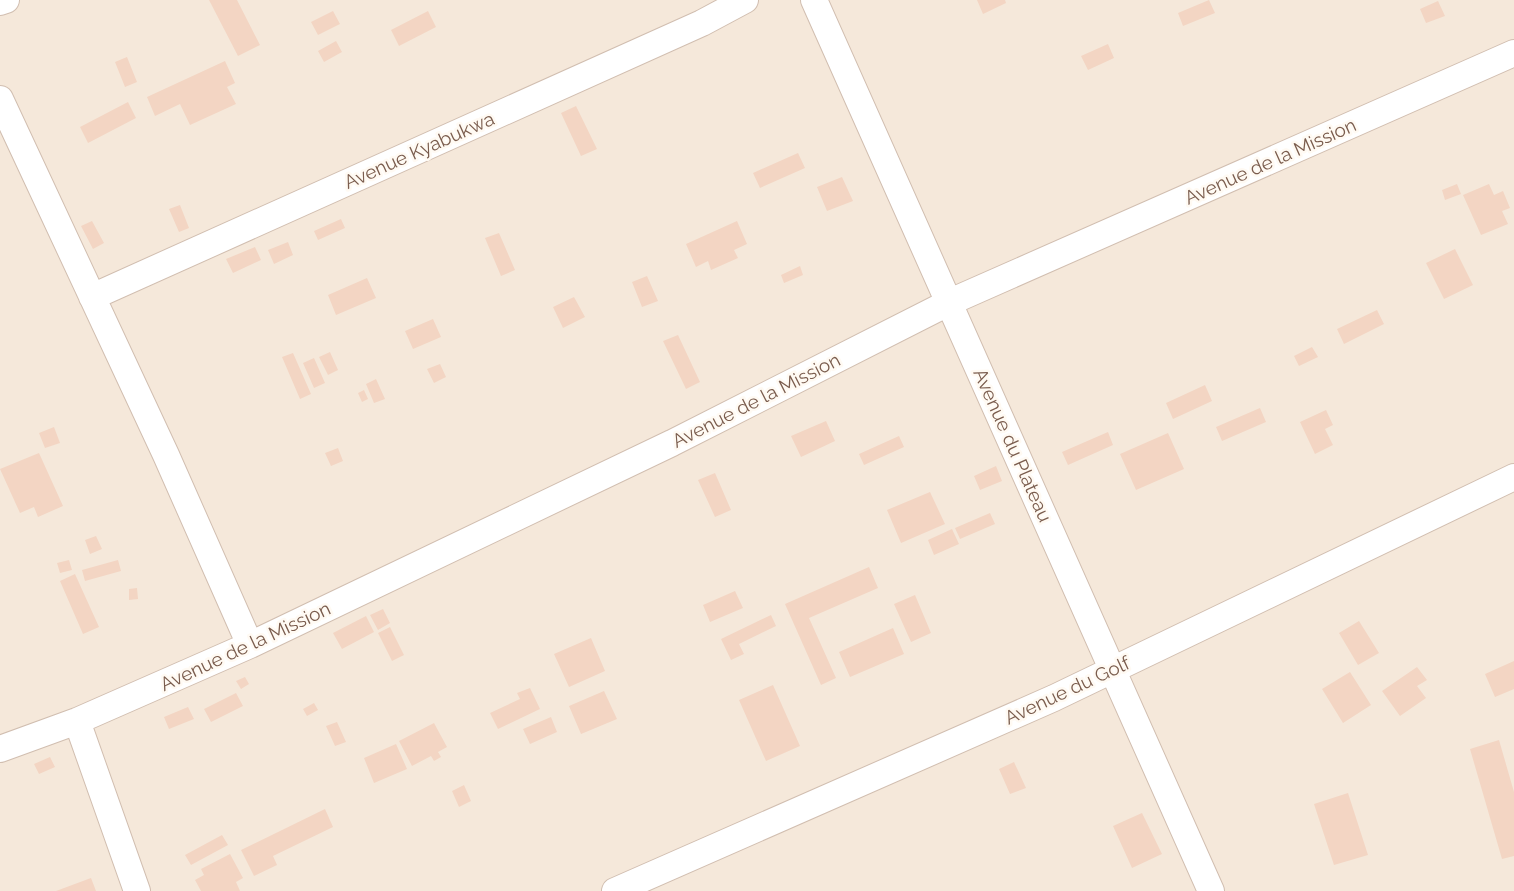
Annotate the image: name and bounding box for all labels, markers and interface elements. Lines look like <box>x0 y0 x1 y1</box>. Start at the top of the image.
street label: Avenue Kyabukwa <box>340 107 498 193</box>
street label: Avenue de la Mission <box>1181 113 1359 209</box>
street label: Avenue de la Mission <box>668 348 844 452</box>
street label: Avenue du Plateau <box>969 365 1057 525</box>
street label: Avenue de la Mission <box>156 597 334 695</box>
street label: Avenue du Golf <box>1001 651 1134 729</box>

